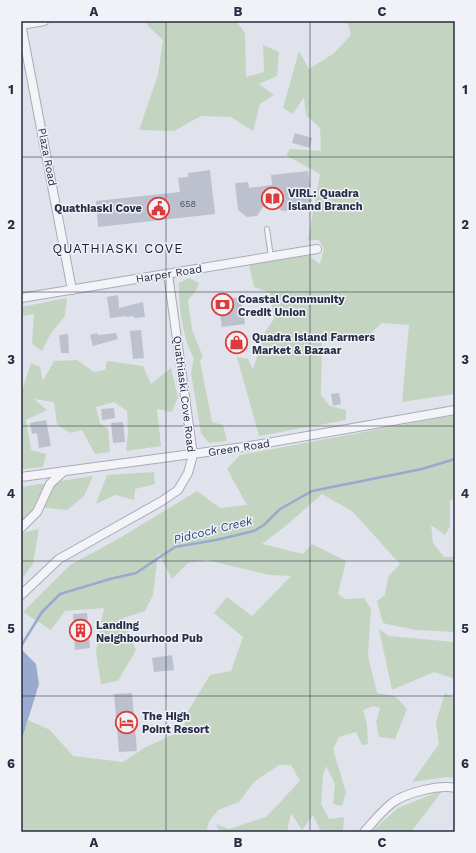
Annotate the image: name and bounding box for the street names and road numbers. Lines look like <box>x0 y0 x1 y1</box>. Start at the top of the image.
street label: Plaza Road <box>35 127 59 187</box>
street label: Harper Road <box>135 262 203 286</box>
street label: Quathiaski Cove Road <box>170 335 198 453</box>
street label: Green Road <box>207 437 271 459</box>

